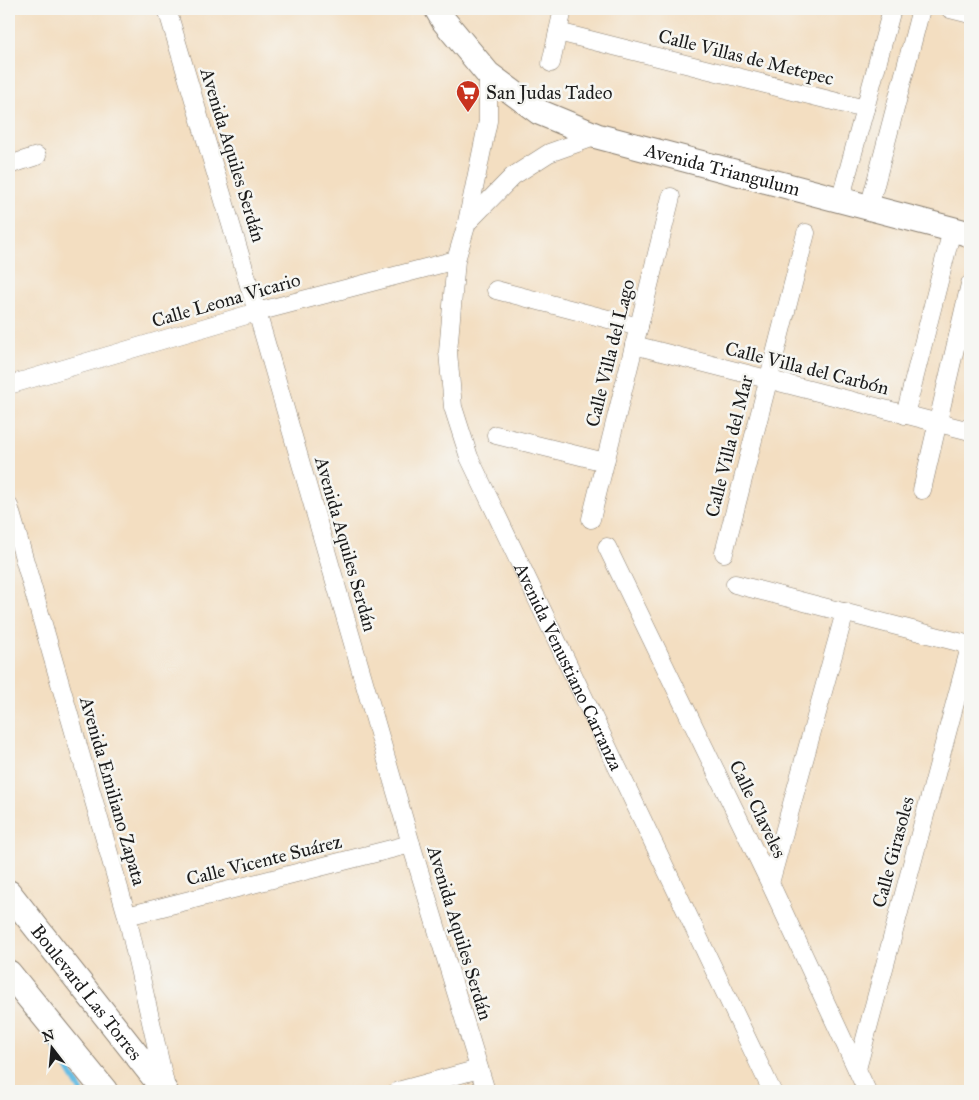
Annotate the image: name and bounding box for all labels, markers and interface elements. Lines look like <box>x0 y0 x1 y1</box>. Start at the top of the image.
street label: Calle Villas de Metepec <box>656 24 836 90</box>
street label: Avenida Aquiles Serdán <box>194 64 270 245</box>
supermarket icon: San Judas Tadeo <box>455 79 481 113</box>
place label: San Judas Tadeo <box>486 81 613 105</box>
street label: Avenida Triangulum <box>642 137 803 200</box>
street label: Calle Leona Vicario <box>149 268 303 332</box>
street label: Calle Villa del Lago <box>581 277 641 429</box>
street label: Calle Villa del Carbón <box>723 337 891 399</box>
street label: Calle Villa del Mar <box>700 372 758 519</box>
street label: Avenida Aquiles Serdán <box>309 453 382 634</box>
street label: Avenida Venustiano Carranza <box>509 558 629 775</box>
street label: Avenida Emiliano Zapata <box>75 693 151 889</box>
street label: Calle Claveles <box>724 756 792 862</box>
street label: Calle Girasoles <box>867 794 919 910</box>
street label: Calle Vicente Suárez <box>184 830 344 890</box>
street label: Avenida Aquiles Serdán <box>421 842 497 1023</box>
street label: Boulevard Las Torres <box>26 920 148 1064</box>
north arrow <box>28 1022 78 1072</box>
text: N <box>41 1026 57 1046</box>

